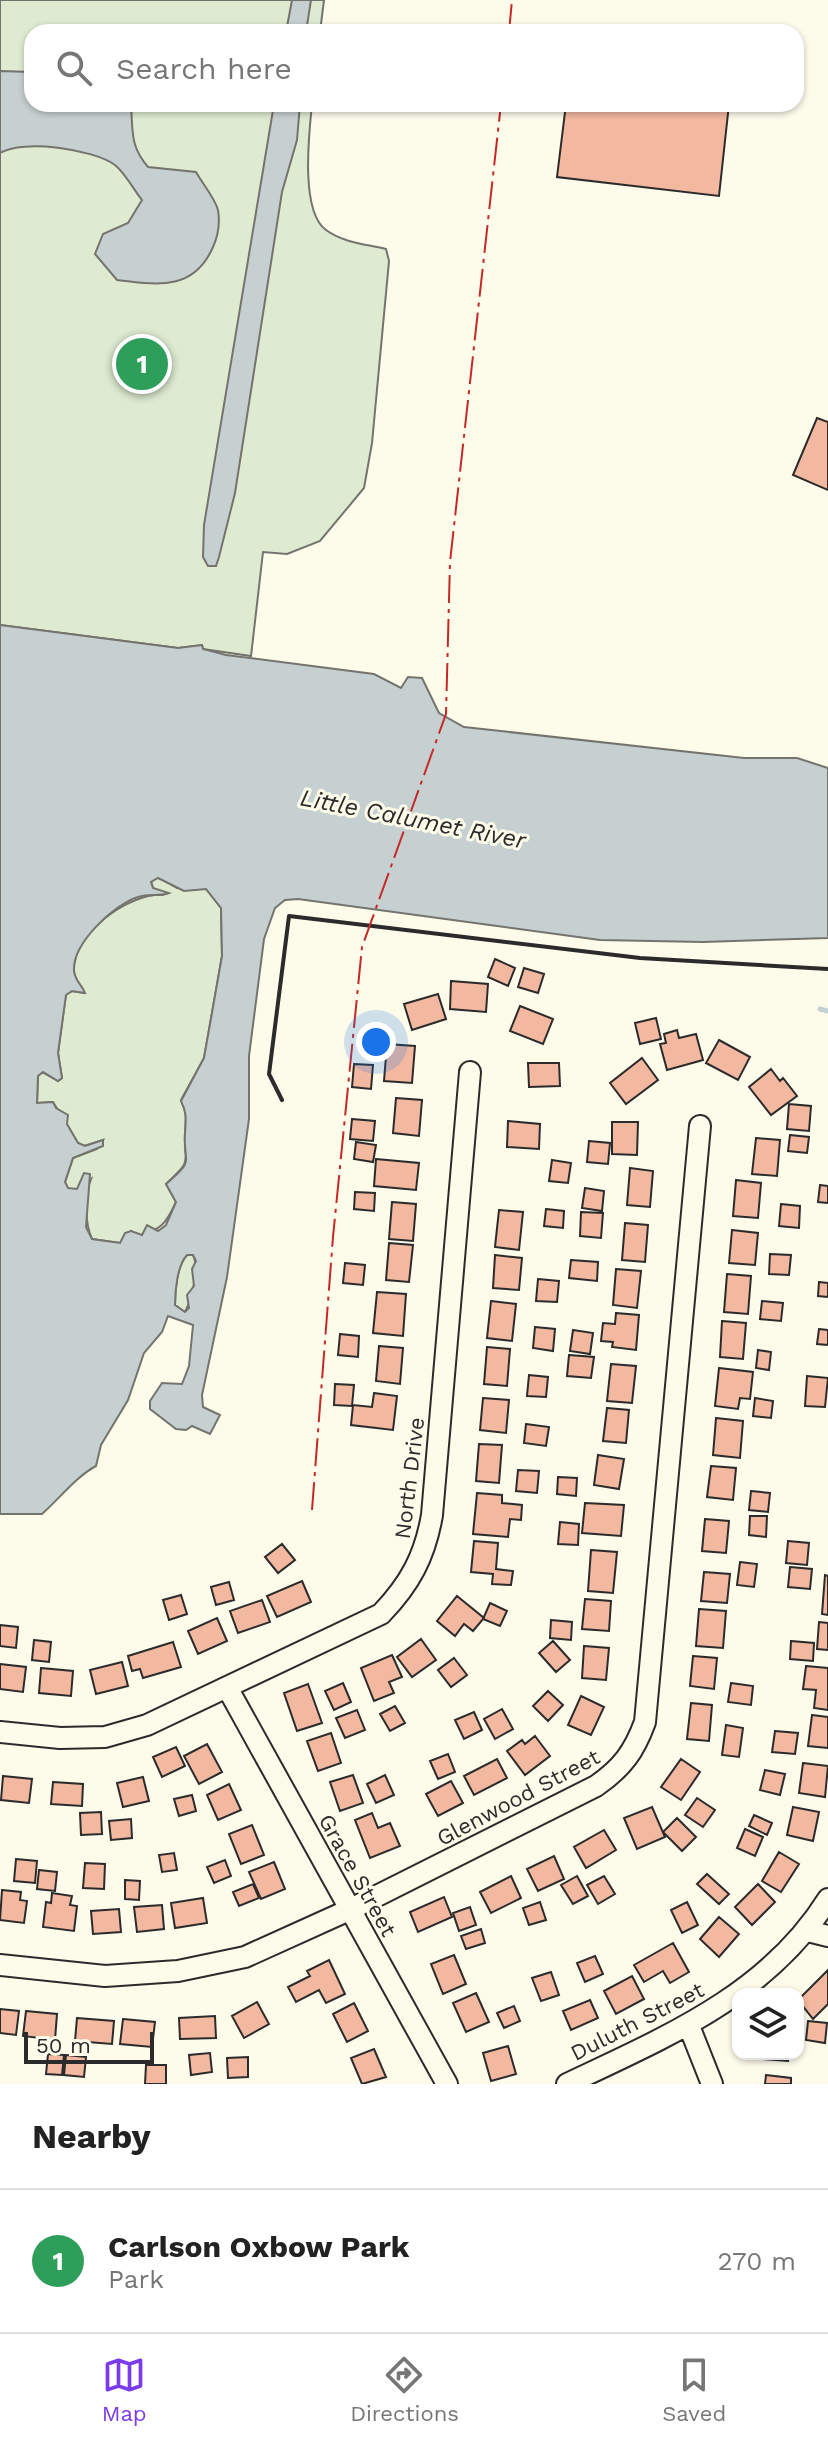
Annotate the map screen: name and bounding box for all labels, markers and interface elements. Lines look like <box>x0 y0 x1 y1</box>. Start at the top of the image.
search box <box>24 24 804 112</box>
icon: search <box>52 46 96 90</box>
text: Search here <box>116 51 292 86</box>
pin: 1 <box>116 334 168 394</box>
water label: Little Calumet River <box>298 783 530 855</box>
your location <box>356 1022 396 1062</box>
street label: North Drive <box>390 1416 429 1540</box>
street label: Glenwood Street <box>433 1744 604 1851</box>
street label: Grace Street <box>314 1810 401 1941</box>
street label: Duluth Street <box>566 1977 708 2066</box>
map controls <box>732 1988 804 2060</box>
button: layers <box>732 1988 804 2060</box>
scale bar <box>24 2028 154 2064</box>
text: 50 m <box>36 2033 91 2058</box>
text: Nearby <box>32 2116 151 2156</box>
text: Carlson Oxbow Park <box>108 2229 409 2264</box>
text: 1 <box>52 2246 64 2276</box>
text: 270 m <box>717 2246 796 2276</box>
text: Park <box>108 2264 164 2294</box>
tab: Map <box>102 2353 147 2426</box>
tab: Directions <box>350 2353 459 2426</box>
tab: Saved <box>662 2353 726 2426</box>

